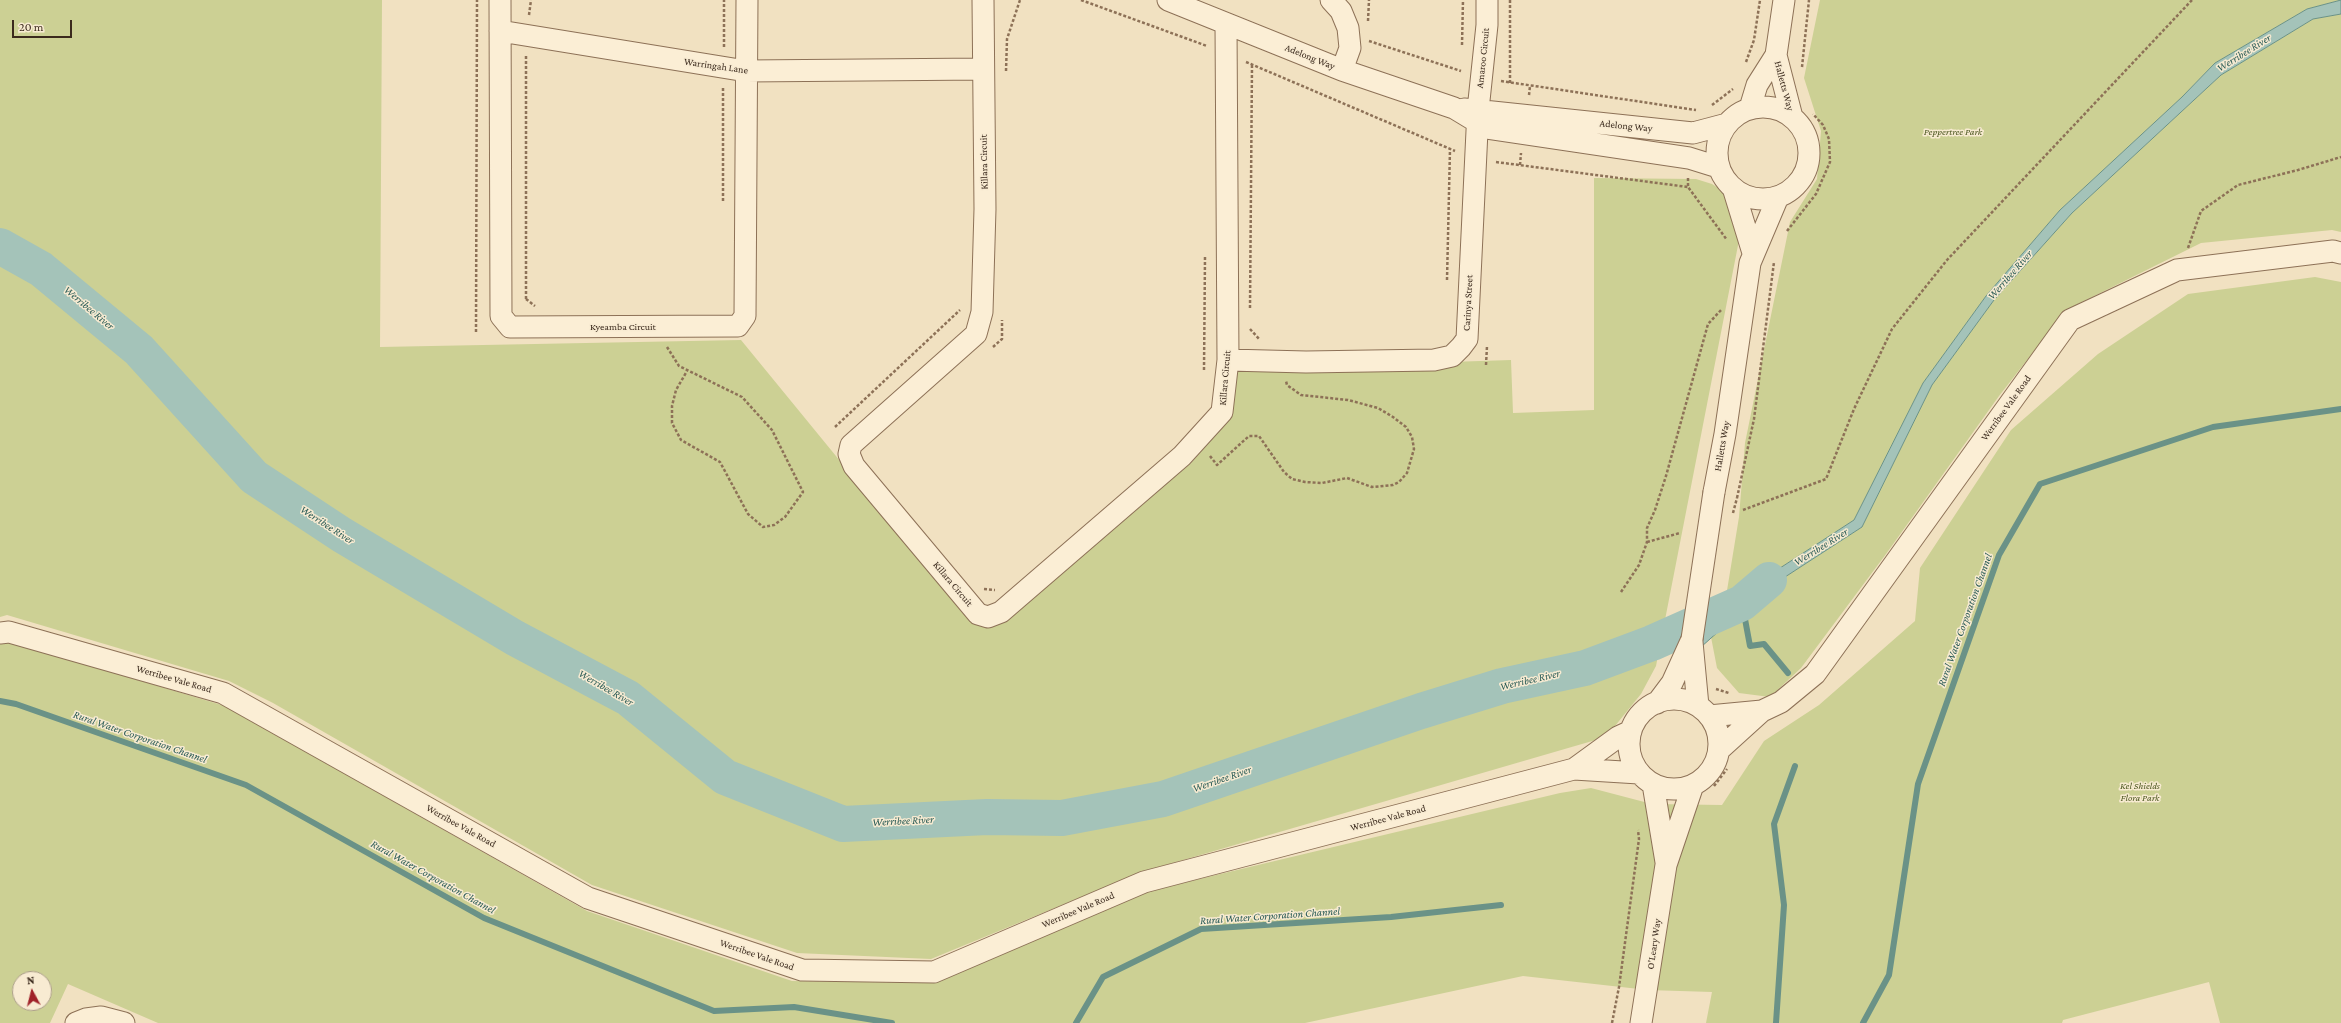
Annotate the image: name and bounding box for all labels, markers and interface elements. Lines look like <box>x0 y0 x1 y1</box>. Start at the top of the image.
scale bar <box>14 12 74 38</box>
text: 20 m <box>19 20 43 34</box>
street label: Amaroo Circuit <box>1474 27 1492 89</box>
water label: Werribee River <box>2215 31 2273 75</box>
street label: Adelong Way <box>1283 42 1337 72</box>
street label: Warringah Lane <box>683 56 749 76</box>
street label: Halletts Way <box>1772 60 1796 112</box>
street label: Adelong Way <box>1599 117 1653 135</box>
park label: Peppertree Park <box>1924 126 1982 138</box>
street label: Killara Circuit <box>978 134 990 190</box>
water label: Werribee River <box>1985 248 2035 302</box>
street label: Carinya Street <box>1461 274 1475 332</box>
water label: Werribee River <box>61 283 117 333</box>
street label: Kyeamba Circuit <box>590 321 656 333</box>
street label: Killara Circuit <box>1217 350 1233 406</box>
street label: Werribee Vale Road <box>1978 373 2034 443</box>
street label: Halletts Way <box>1712 420 1732 472</box>
water label: Werribee River <box>298 503 356 547</box>
water label: Werribee River <box>1792 525 1850 569</box>
water label: Rural Water Corporation Channel <box>1935 552 1995 688</box>
street label: Killara Circuit <box>931 559 975 609</box>
street label: Werribee Vale Road <box>135 663 213 695</box>
water label: Werribee River <box>576 667 636 709</box>
water label: Werribee River <box>1499 667 1561 693</box>
water label: Rural Water Corporation Channel <box>72 708 208 766</box>
water label: Werribee River <box>1191 763 1253 795</box>
park label: Kel Shields Flora Park <box>2120 780 2160 804</box>
street label: Werribee Vale Road <box>424 802 498 850</box>
street label: Werribee Vale Road <box>1349 802 1427 834</box>
water label: Werribee River <box>872 813 934 829</box>
water label: Rural Water Corporation Channel <box>368 837 498 917</box>
street label: Werribee Vale Road <box>1040 889 1116 931</box>
water label: Rural Water Corporation Channel <box>1200 905 1340 927</box>
street label: O'Leary Way <box>1645 918 1663 970</box>
street label: Werribee Vale Road <box>718 937 796 973</box>
north arrow <box>12 971 52 1011</box>
text: N <box>26 974 35 986</box>

